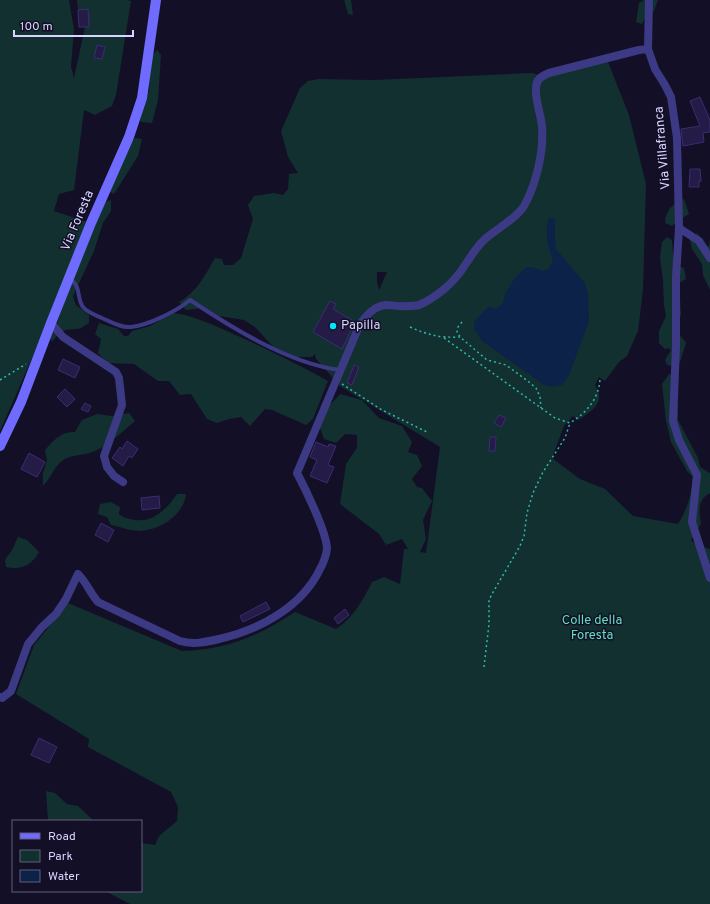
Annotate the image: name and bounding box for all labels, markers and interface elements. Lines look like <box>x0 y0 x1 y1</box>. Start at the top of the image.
scale bar <box>14 12 133 38</box>
text: 100 m <box>20 19 53 35</box>
street label: Via Villafranca <box>651 106 675 190</box>
street label: Via Foresta <box>58 188 98 254</box>
place label: Papilla <box>341 318 380 334</box>
marker: Papilla <box>328 321 338 331</box>
park label: Colle della Foresta <box>562 613 622 644</box>
legend <box>12 820 142 892</box>
text: Road <box>48 829 76 845</box>
text: Park <box>48 849 73 865</box>
text: Water <box>48 869 80 885</box>

